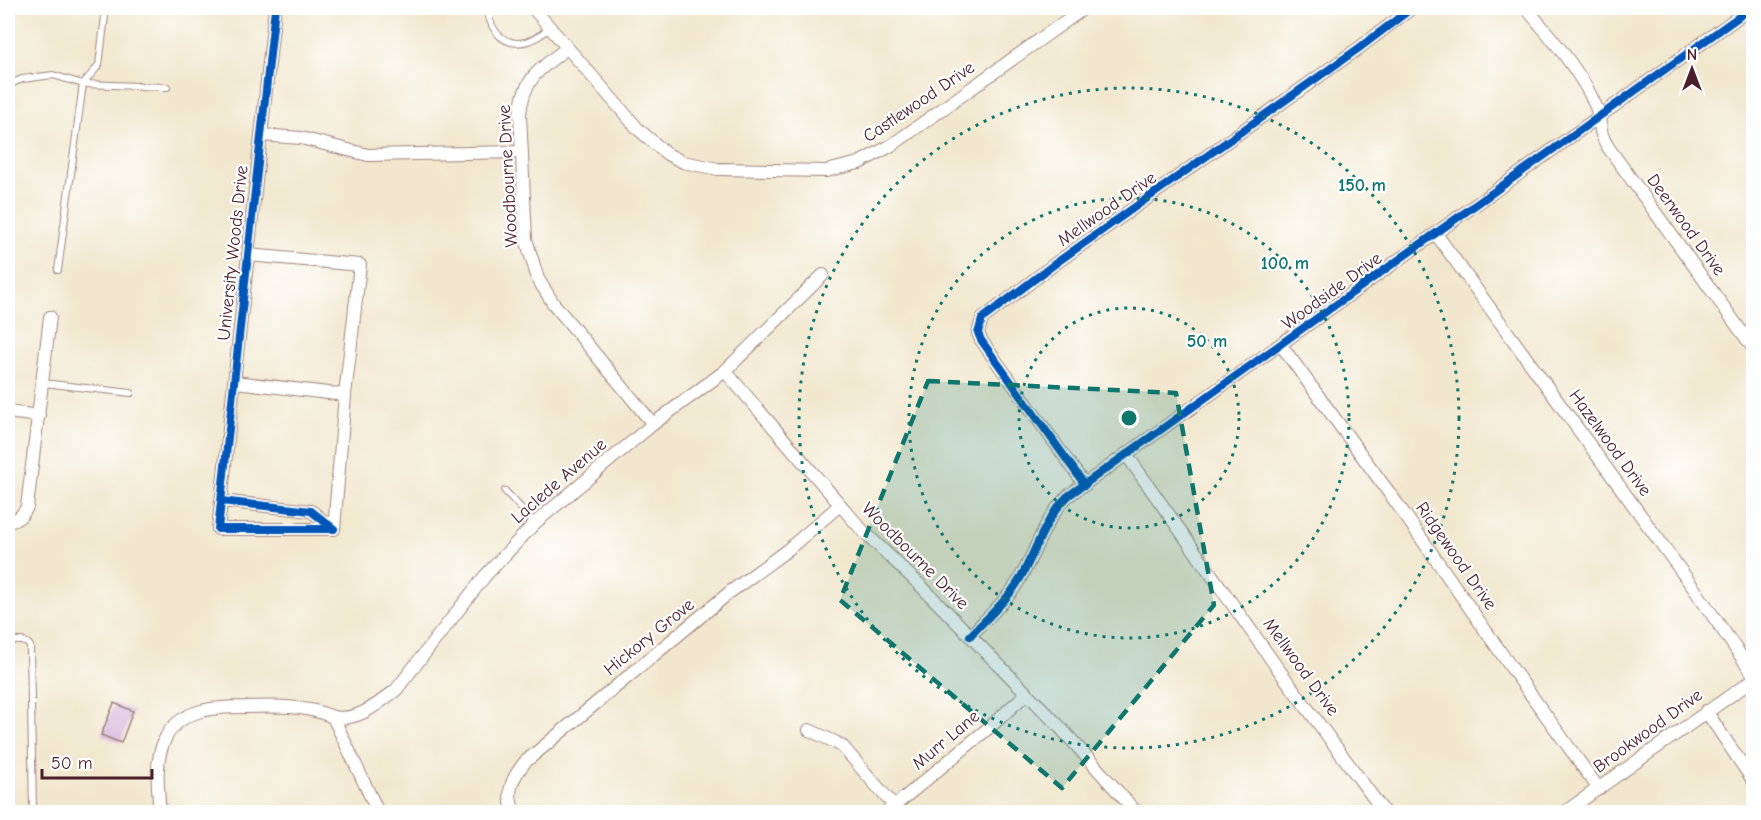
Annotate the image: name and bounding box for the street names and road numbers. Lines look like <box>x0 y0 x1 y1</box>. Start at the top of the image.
street label: Castlewood Drive <box>859 57 979 147</box>
street label: Woodbourne Drive <box>494 104 522 248</box>
street label: University Woods Drive <box>213 164 253 342</box>
street label: Mellwood Drive <box>1054 167 1160 251</box>
street label: Deerwood Drive <box>1642 170 1730 280</box>
street label: Woodside Drive <box>1278 248 1386 334</box>
street label: Hazelwood Drive <box>1564 386 1656 500</box>
street label: Laclede Avenue <box>507 434 611 528</box>
street label: Woodbourne Drive <box>857 498 973 614</box>
street label: Ridgewood Drive <box>1411 498 1501 614</box>
street label: Hickory Grove <box>600 594 698 680</box>
street label: Mellwood Drive <box>1258 614 1344 720</box>
street label: Brookwood Drive <box>1589 684 1707 778</box>
street label: Murr Lane <box>908 706 984 774</box>

